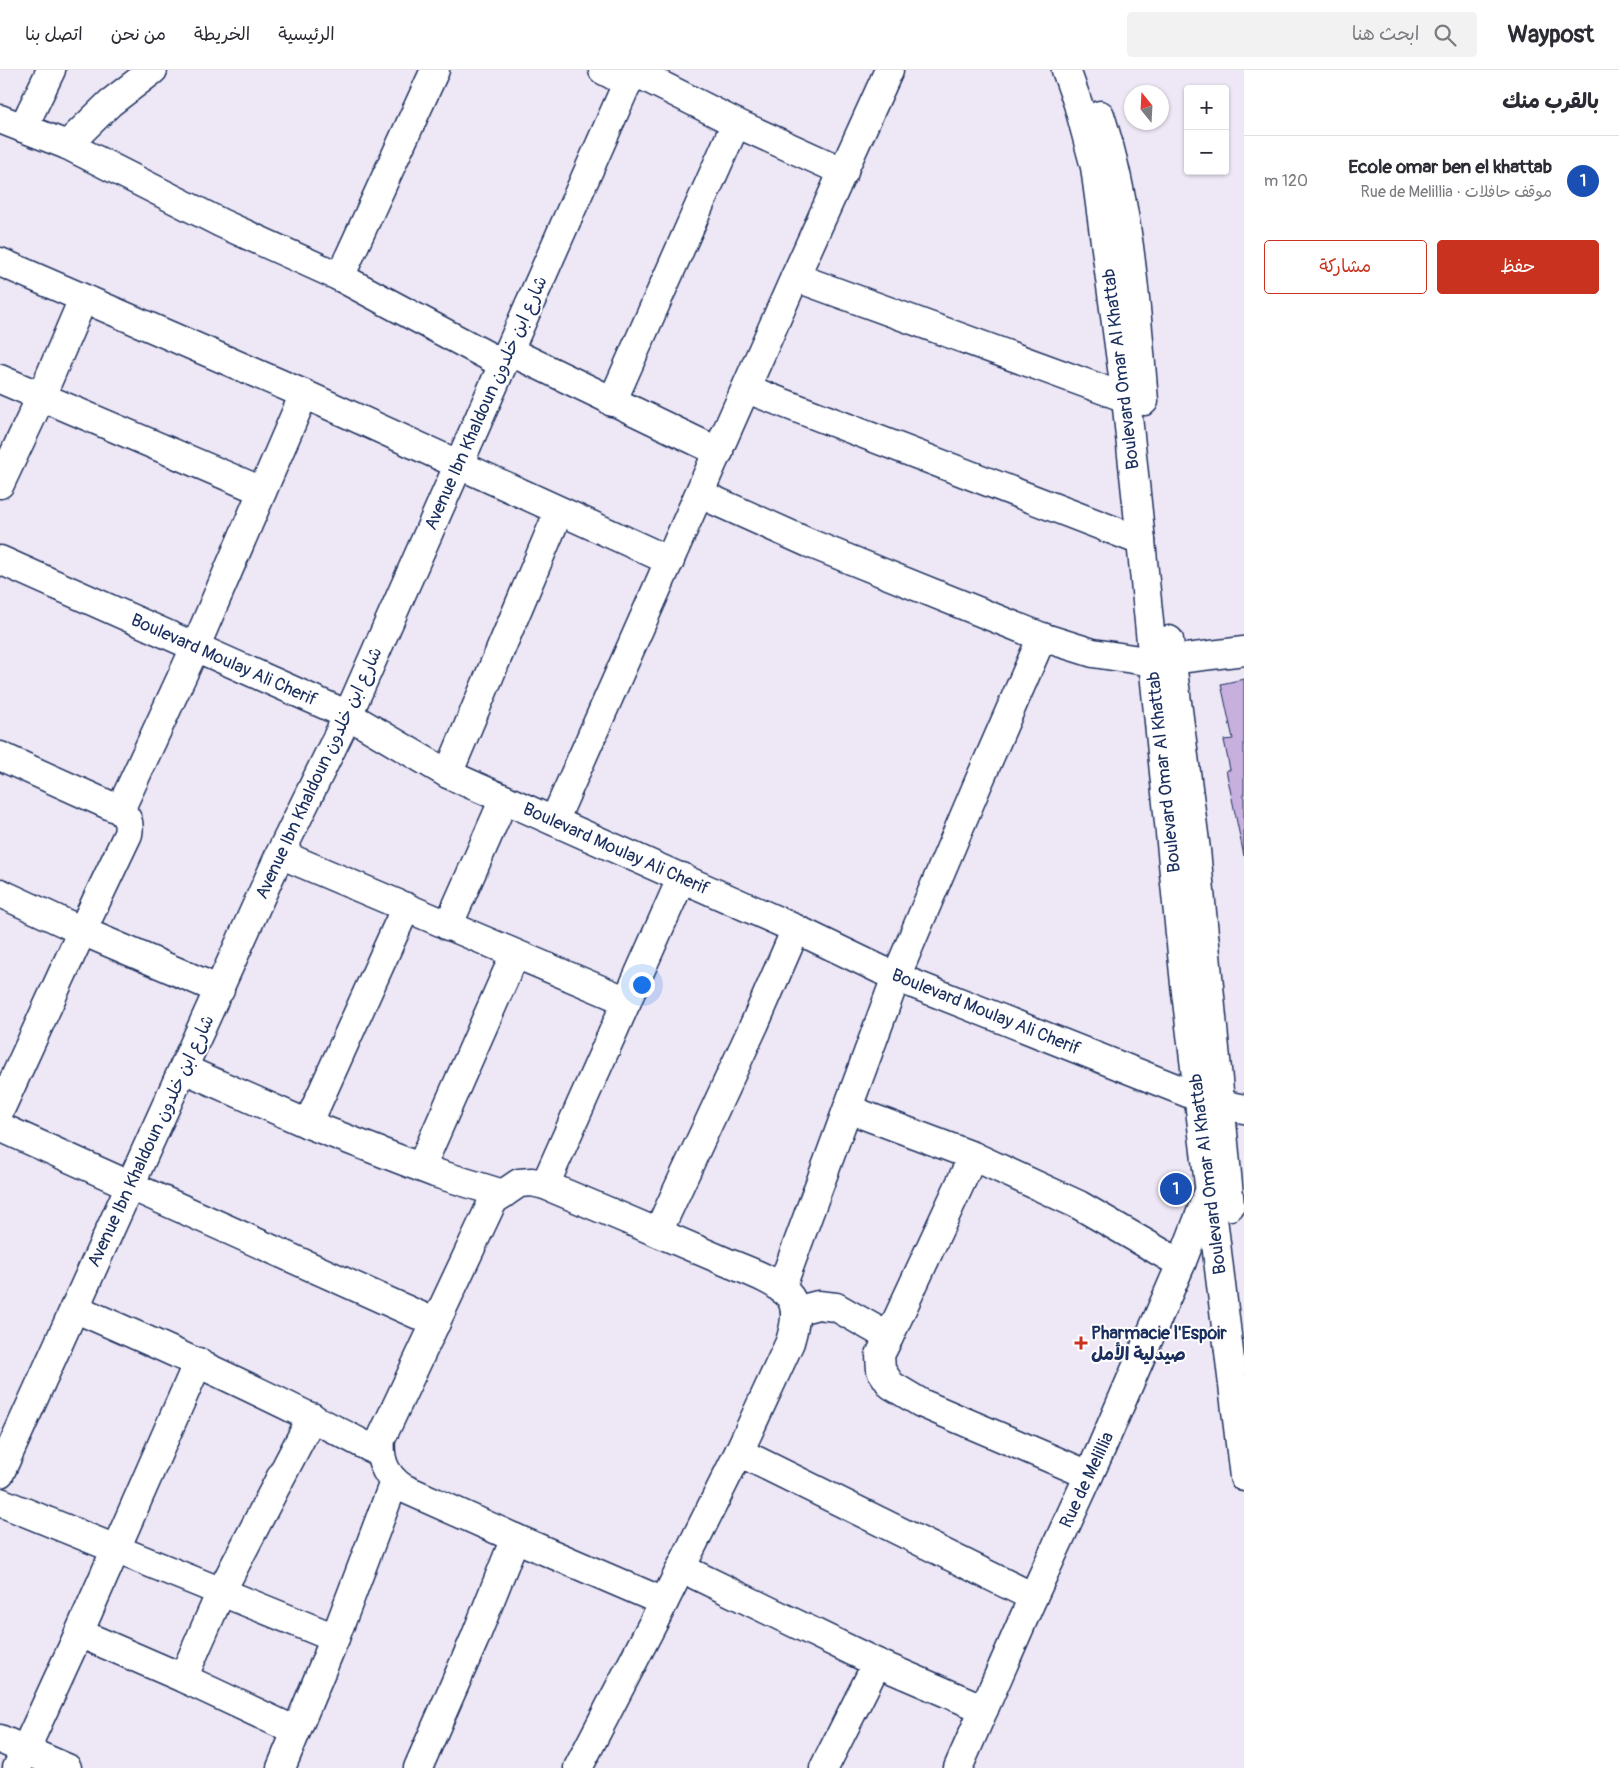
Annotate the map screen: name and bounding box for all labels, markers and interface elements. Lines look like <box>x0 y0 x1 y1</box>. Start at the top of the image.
search box <box>1127 12 1477 57</box>
text: Waypost <box>1507 20 1594 49</box>
icon: search <box>1431 21 1459 49</box>
text: ابحث هنا <box>1352 22 1419 46</box>
text: اتصل بنا <box>25 23 83 46</box>
text: من نحن <box>111 23 166 46</box>
text: الخريطة <box>194 23 250 46</box>
text: الرئيسية <box>278 23 335 46</box>
north arrow <box>1124 85 1169 130</box>
map controls <box>1184 85 1229 175</box>
button: + <box>1184 85 1229 130</box>
text: بالقرب منك <box>1502 88 1599 115</box>
button: − <box>1184 130 1229 175</box>
text: Ecole omar ben el khattab <box>1348 155 1552 179</box>
text: 120 m <box>1264 171 1308 191</box>
text: 1 <box>1580 171 1586 191</box>
text: موقف حافلات · Rue de Melillia <box>1361 182 1552 202</box>
button: مشاركة <box>1264 240 1427 294</box>
button: حفظ <box>1437 240 1599 294</box>
street label: Boulevard Omar Al Khattab <box>1097 267 1145 471</box>
street label: Avenue Ibn Khaldoun شارع ابن خلدون <box>419 272 553 534</box>
street label: Boulevard Moulay Ali Cherif <box>127 608 321 712</box>
street label: Avenue Ibn Khaldoun شارع ابن خلدون <box>250 643 388 903</box>
street label: Boulevard Omar Al Khattab <box>1142 670 1186 874</box>
street label: Boulevard Moulay Ali Cherif <box>519 797 713 901</box>
street label: Boulevard Moulay Ali Cherif <box>888 964 1084 1061</box>
your location <box>629 972 655 998</box>
street label: Avenue Ibn Khaldoun شارع ابن خلدون <box>82 1011 220 1271</box>
street label: Boulevard Omar Al Khattab <box>1184 1072 1232 1276</box>
pin: 1 <box>1160 1170 1192 1208</box>
place label: Pharmacie l'Espoir صيدلية الأمل <box>1091 1322 1227 1366</box>
marker: Pharmacie l'Espoir صيدلية الأمل <box>1075 1337 1087 1349</box>
street label: Rue de Melillia <box>1055 1428 1119 1532</box>

